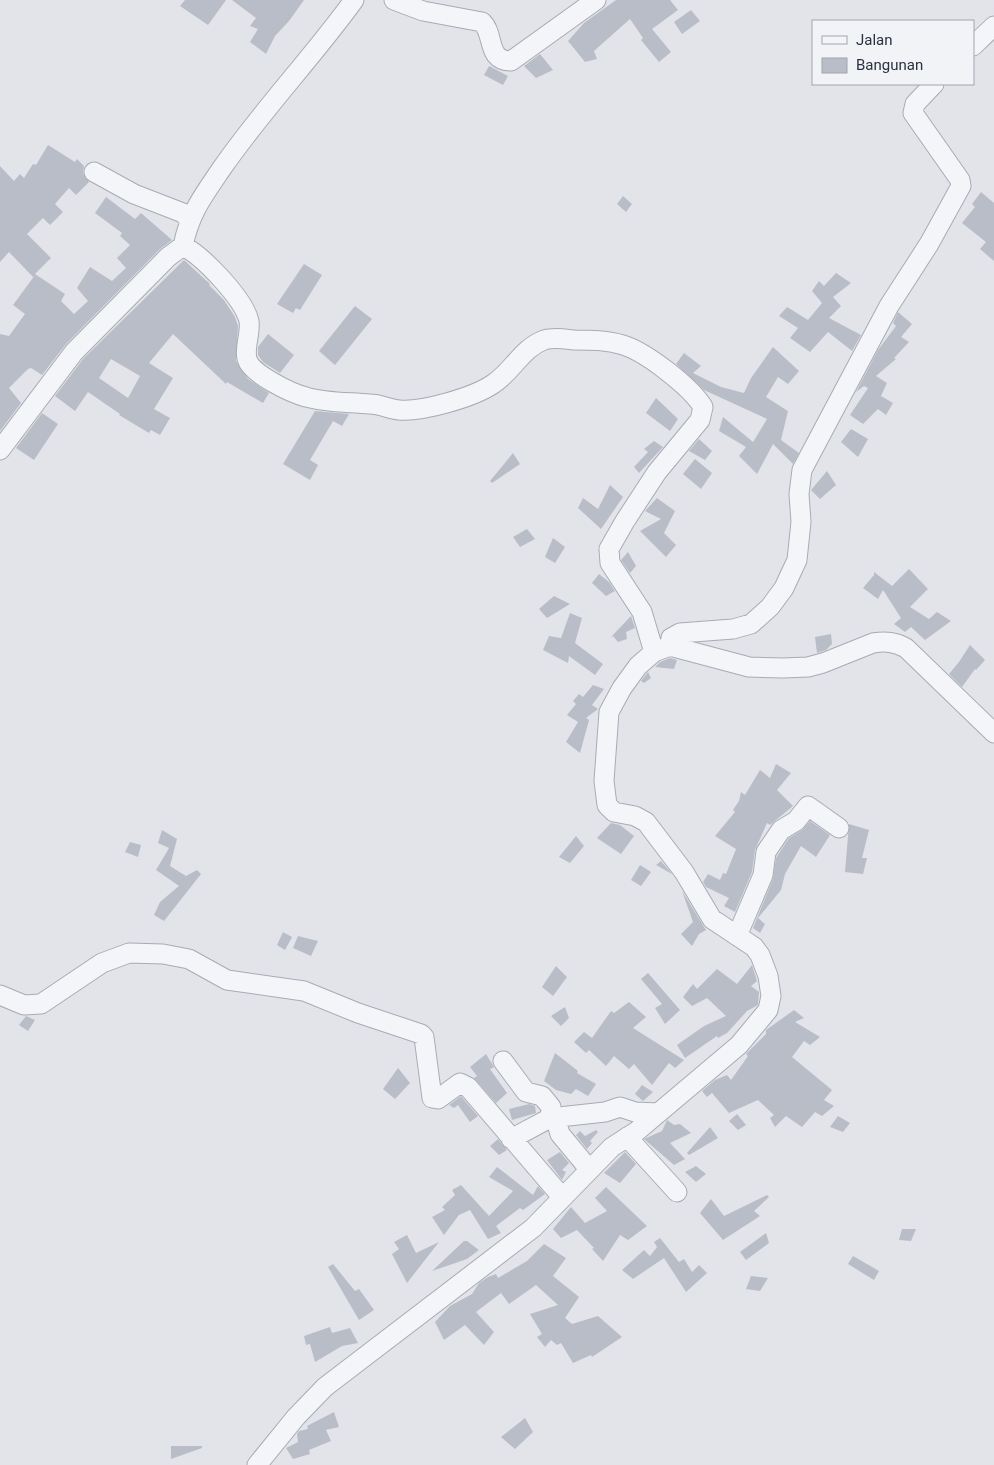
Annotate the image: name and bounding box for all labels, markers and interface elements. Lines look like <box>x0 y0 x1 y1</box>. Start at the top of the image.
legend <box>812 20 974 85</box>
text: Jalan <box>856 31 893 49</box>
text: Bangunan <box>856 56 923 74</box>

